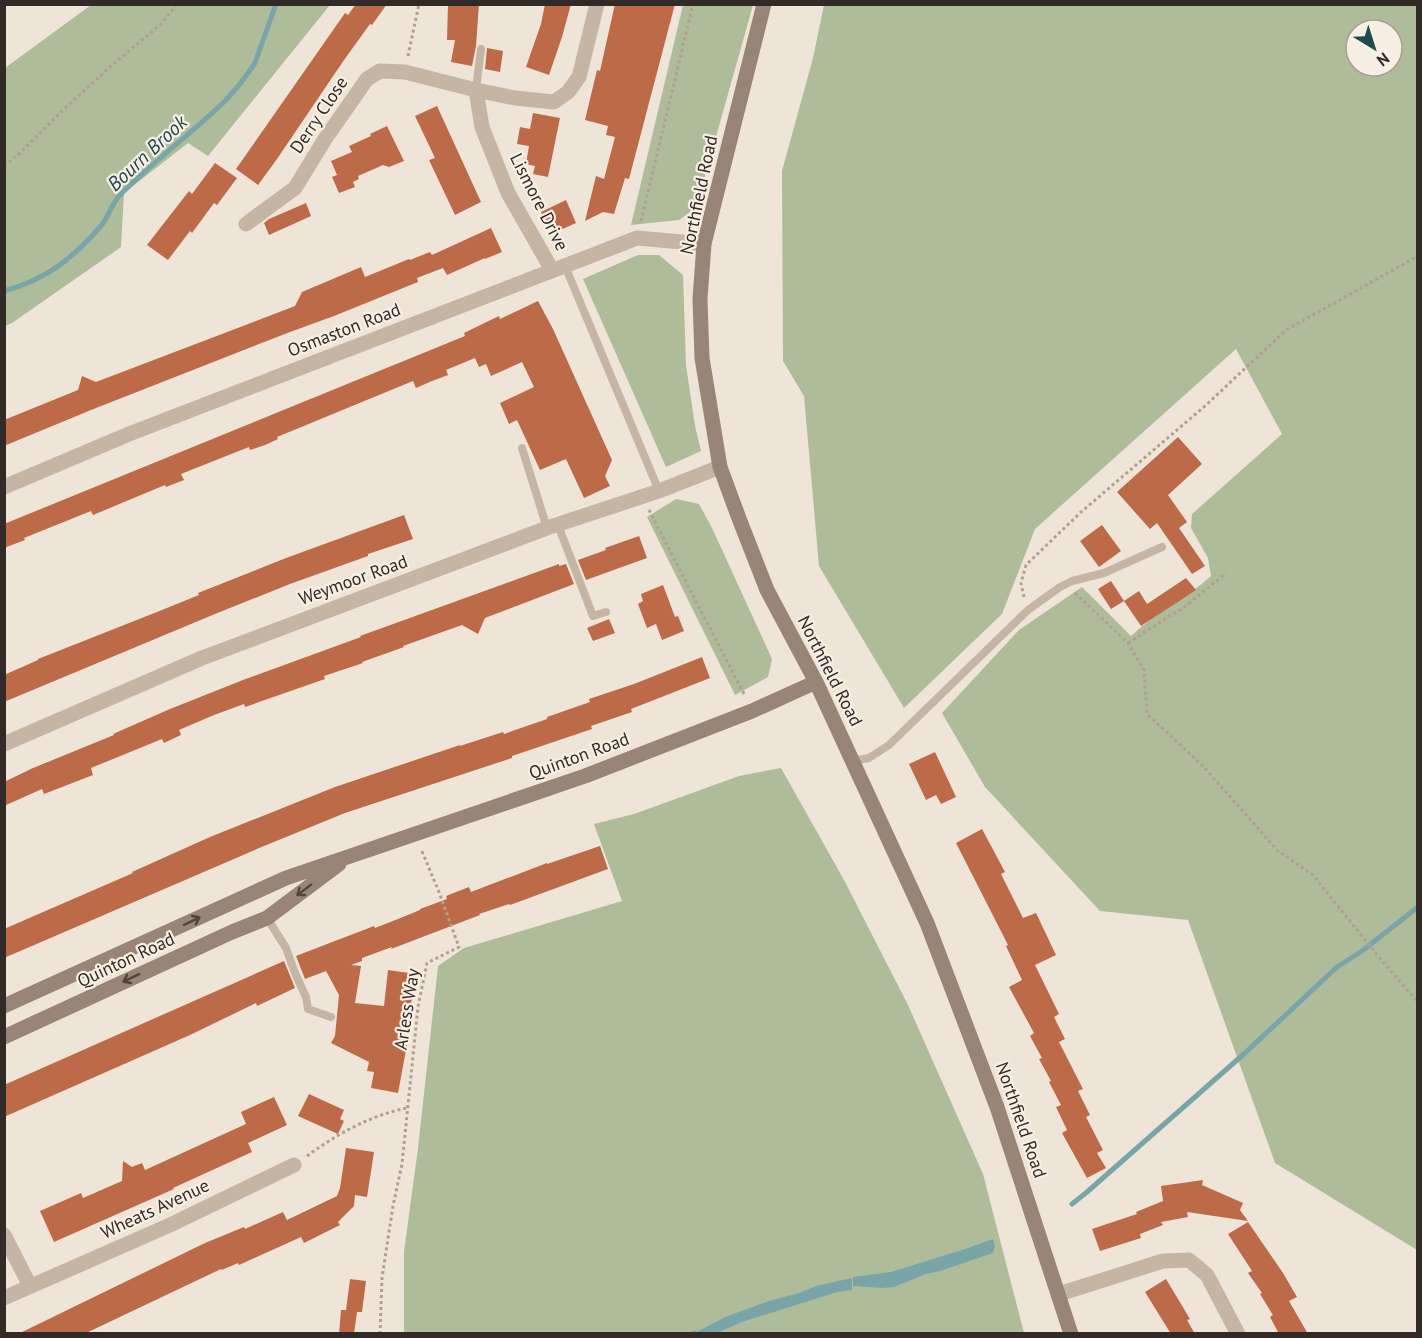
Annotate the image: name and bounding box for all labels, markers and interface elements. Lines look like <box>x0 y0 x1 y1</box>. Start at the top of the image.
north arrow <box>1344 18 1404 78</box>
text: N <box>1373 49 1394 71</box>
street label: Derry Close <box>285 72 353 157</box>
water label: Bourn Brook <box>101 109 193 197</box>
street label: Northfield Road <box>675 133 722 257</box>
street label: Lismore Drive <box>505 149 574 254</box>
street label: Osmaston Road <box>284 297 404 362</box>
street label: Weymoor Road <box>295 549 410 610</box>
street label: Northfield Road <box>793 612 868 730</box>
street label: Quinton Road <box>526 727 632 784</box>
one-way arrow <box>296 883 312 896</box>
one-way arrow <box>182 914 200 926</box>
street label: Quinton Road <box>73 927 178 992</box>
street label: Arless Way <box>389 966 424 1051</box>
one-way arrow <box>123 973 141 985</box>
street label: Northfield Road <box>991 1059 1052 1181</box>
street label: Wheats Avenue <box>97 1173 213 1244</box>

